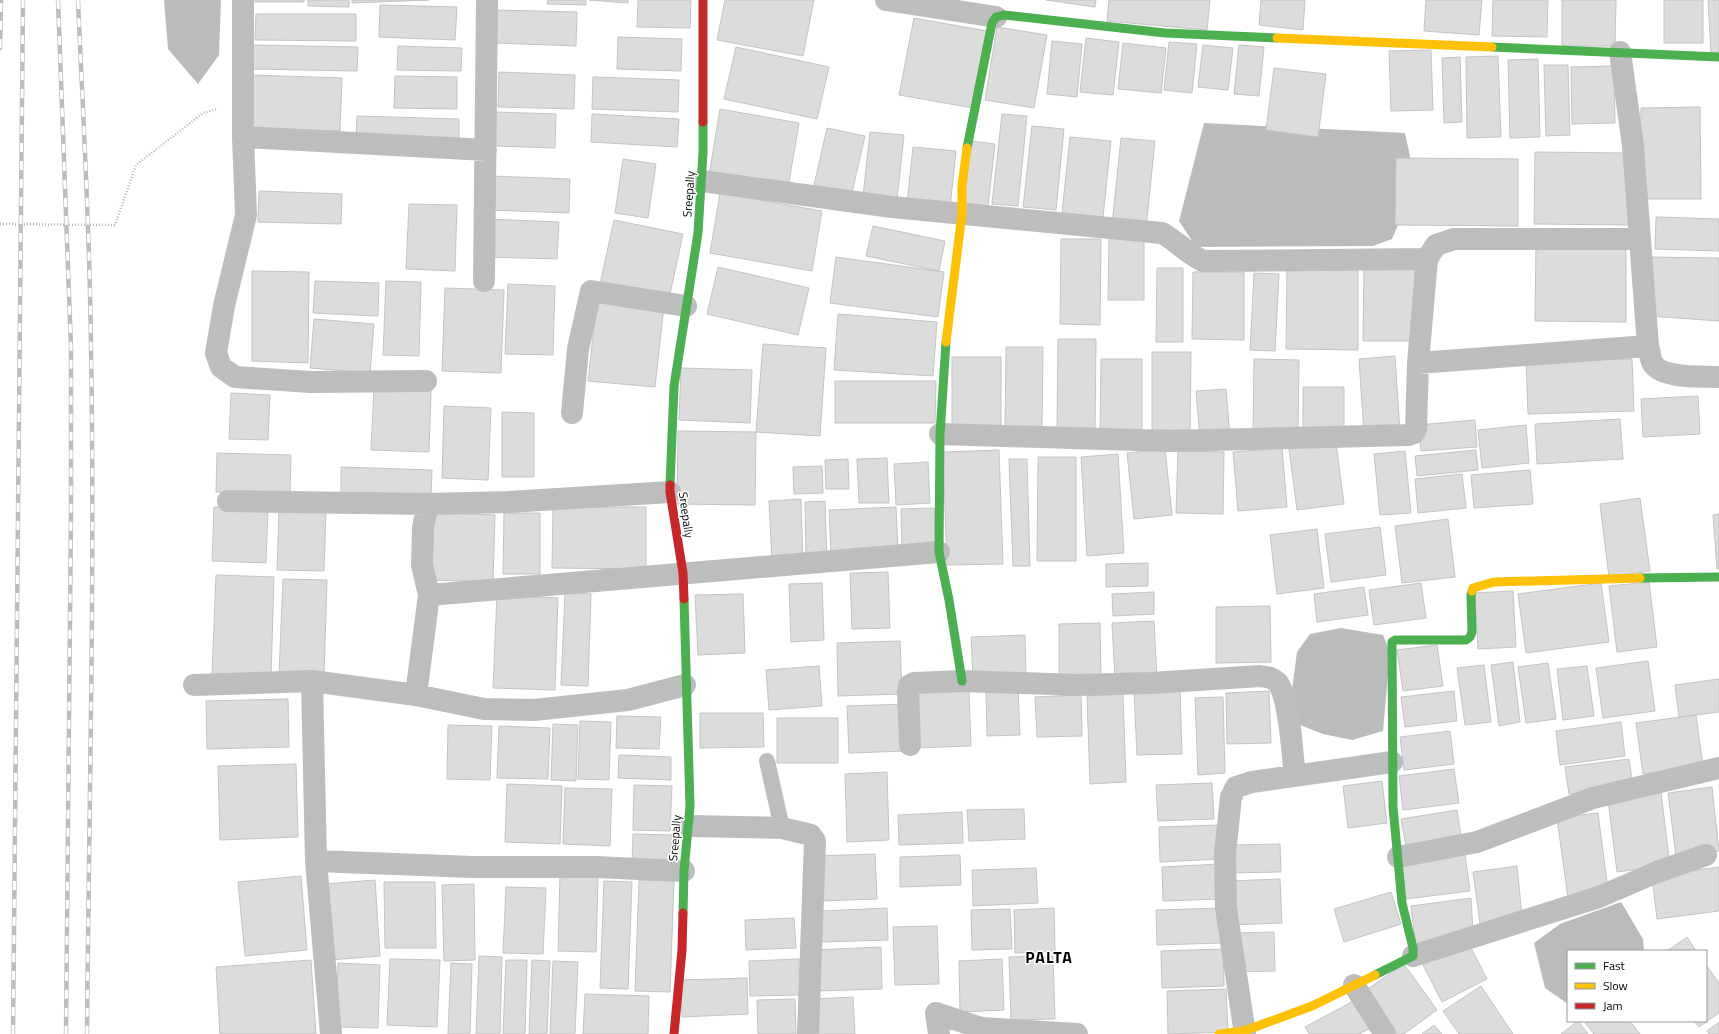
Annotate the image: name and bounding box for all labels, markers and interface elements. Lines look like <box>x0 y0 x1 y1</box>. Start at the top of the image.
street label: Sreepally <box>677 170 700 218</box>
street label: Sreepally <box>674 491 699 539</box>
street label: Sreepally <box>663 814 686 862</box>
district label: PALTA <box>1025 945 1073 969</box>
legend <box>1567 950 1707 1022</box>
text: Fast <box>1603 956 1626 975</box>
text: Slow <box>1603 976 1628 995</box>
text: Jam <box>1603 996 1623 1015</box>

